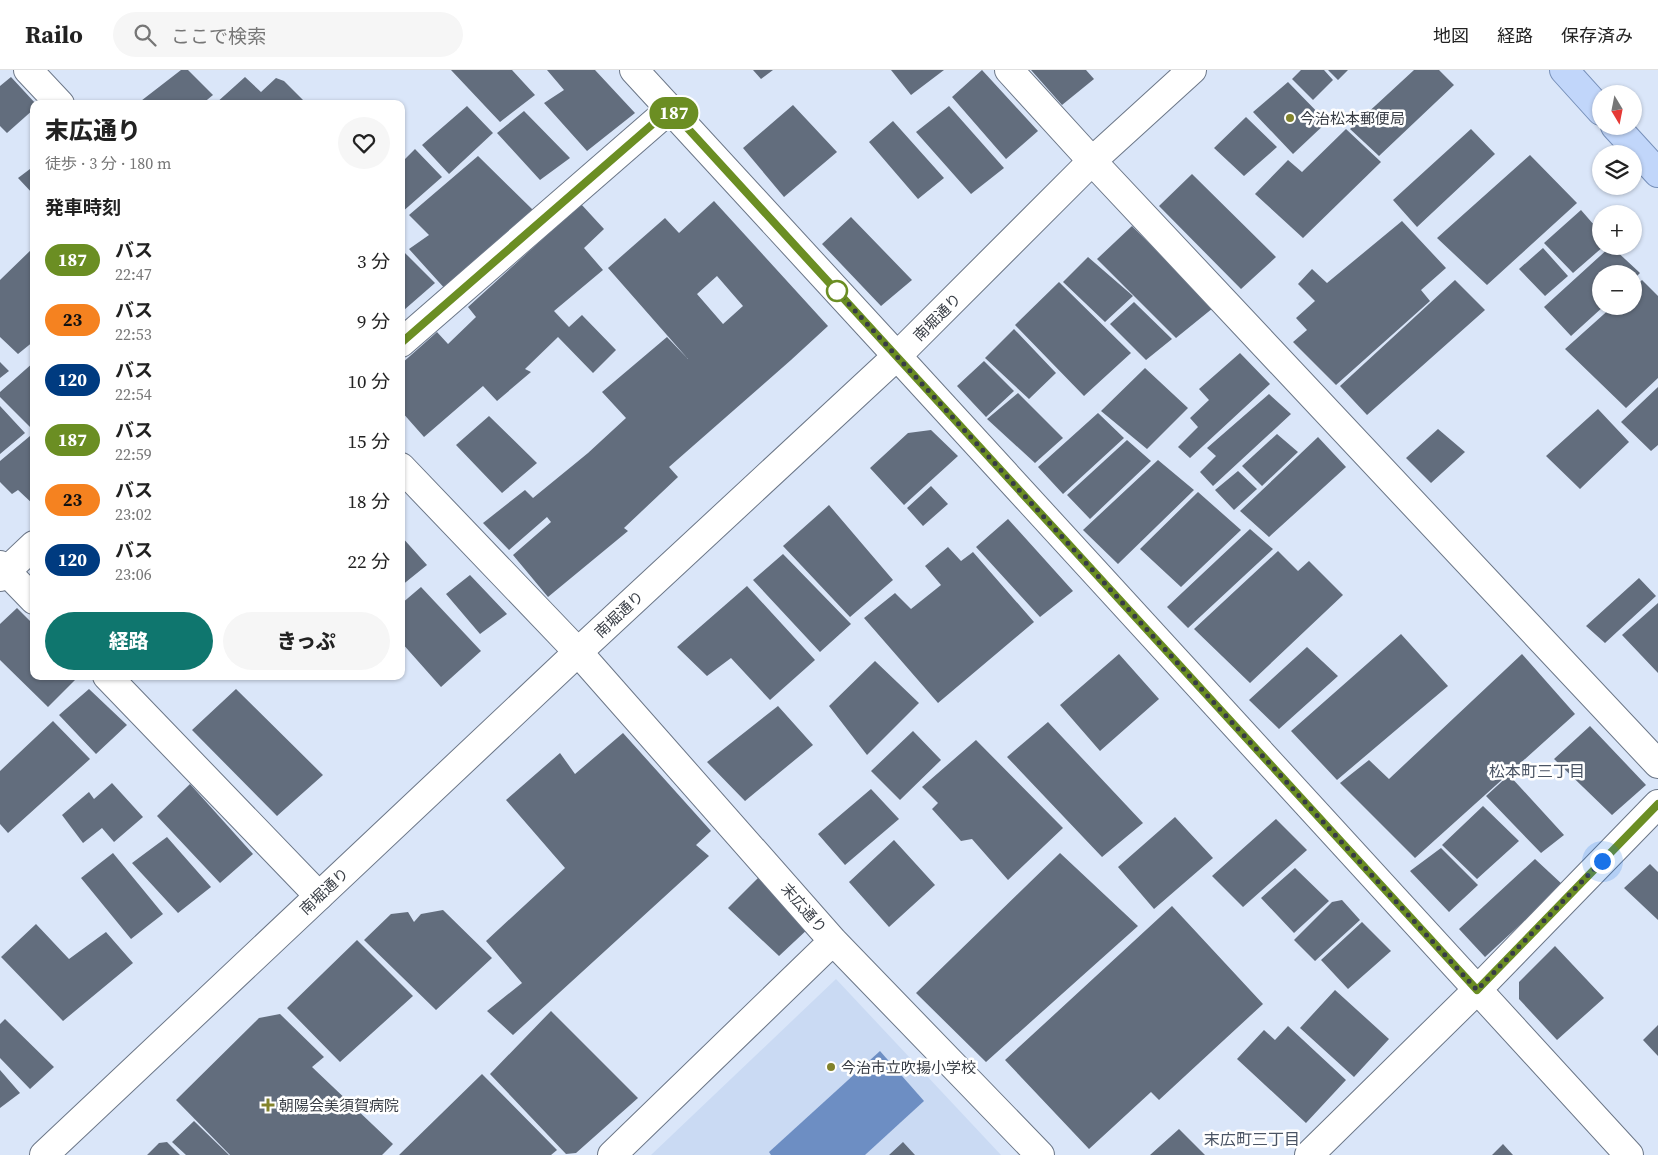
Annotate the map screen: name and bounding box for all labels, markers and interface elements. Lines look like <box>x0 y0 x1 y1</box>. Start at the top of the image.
search box <box>113 12 463 57</box>
text: Railo <box>25 18 83 51</box>
icon: search <box>131 21 159 49</box>
text: ここで検索 <box>171 23 266 49</box>
text: 地図 <box>1433 23 1469 48</box>
text: 経路 <box>1497 23 1533 48</box>
text: 保存済み <box>1561 23 1633 48</box>
north arrow <box>1592 85 1642 135</box>
map controls <box>1592 85 1642 315</box>
line badge: 187 <box>645 97 703 129</box>
text: 187 <box>659 100 689 125</box>
place label: 今治松本郵便局 <box>1300 108 1405 129</box>
marker: 今治松本郵便局 <box>1284 112 1296 124</box>
text: 末広通り <box>45 114 141 147</box>
button: heart <box>338 117 390 169</box>
button: layers <box>1592 145 1642 195</box>
text: 徒歩 · 3 分 · 180 m <box>45 152 171 174</box>
text: 発車時刻 <box>45 194 121 220</box>
button: + <box>1592 205 1642 255</box>
text: バス <box>115 237 153 263</box>
text: 187 <box>58 247 87 272</box>
text: 3 分 <box>357 248 390 274</box>
text: 22:47 <box>115 263 152 285</box>
button: − <box>1592 265 1642 315</box>
unlabelled marker <box>826 280 848 302</box>
street label: 南堀通り <box>908 288 966 346</box>
text: バス <box>115 297 153 323</box>
text: 23 <box>63 307 82 332</box>
text: 9 分 <box>357 308 390 334</box>
text: 22:53 <box>115 323 152 345</box>
text: バス <box>115 357 153 383</box>
text: 120 <box>58 367 87 392</box>
text: 10 分 <box>348 368 390 394</box>
text: 22:54 <box>115 383 152 405</box>
text: バス <box>115 417 153 443</box>
text: 187 <box>58 427 87 452</box>
text: 15 分 <box>348 428 390 454</box>
text: 22:59 <box>115 443 152 465</box>
text: バス <box>115 477 153 503</box>
text: 23 <box>63 487 82 512</box>
text: 18 分 <box>348 488 390 514</box>
text: 23:02 <box>115 503 152 525</box>
text: バス <box>115 537 153 563</box>
text: 120 <box>58 547 87 572</box>
text: 22 分 <box>348 548 390 574</box>
text: 23:06 <box>115 563 152 585</box>
street label: 南堀通り <box>590 586 648 642</box>
button: 経路 <box>45 612 213 670</box>
button: きっぷ <box>223 612 390 670</box>
district label: 松本町三丁目 <box>1489 760 1585 782</box>
your location <box>1590 849 1615 874</box>
street label: 南堀通り <box>295 863 353 919</box>
street label: 末広通り <box>776 878 832 938</box>
place label: 今治市立吹揚小学校 <box>841 1057 976 1078</box>
marker: 今治市立吹揚小学校 <box>825 1061 837 1073</box>
place label: 朝陽会美須賀病院 <box>279 1095 399 1116</box>
marker: 朝陽会美須賀病院 <box>261 1098 275 1112</box>
district label: 末広町三丁目 <box>1204 1128 1300 1150</box>

